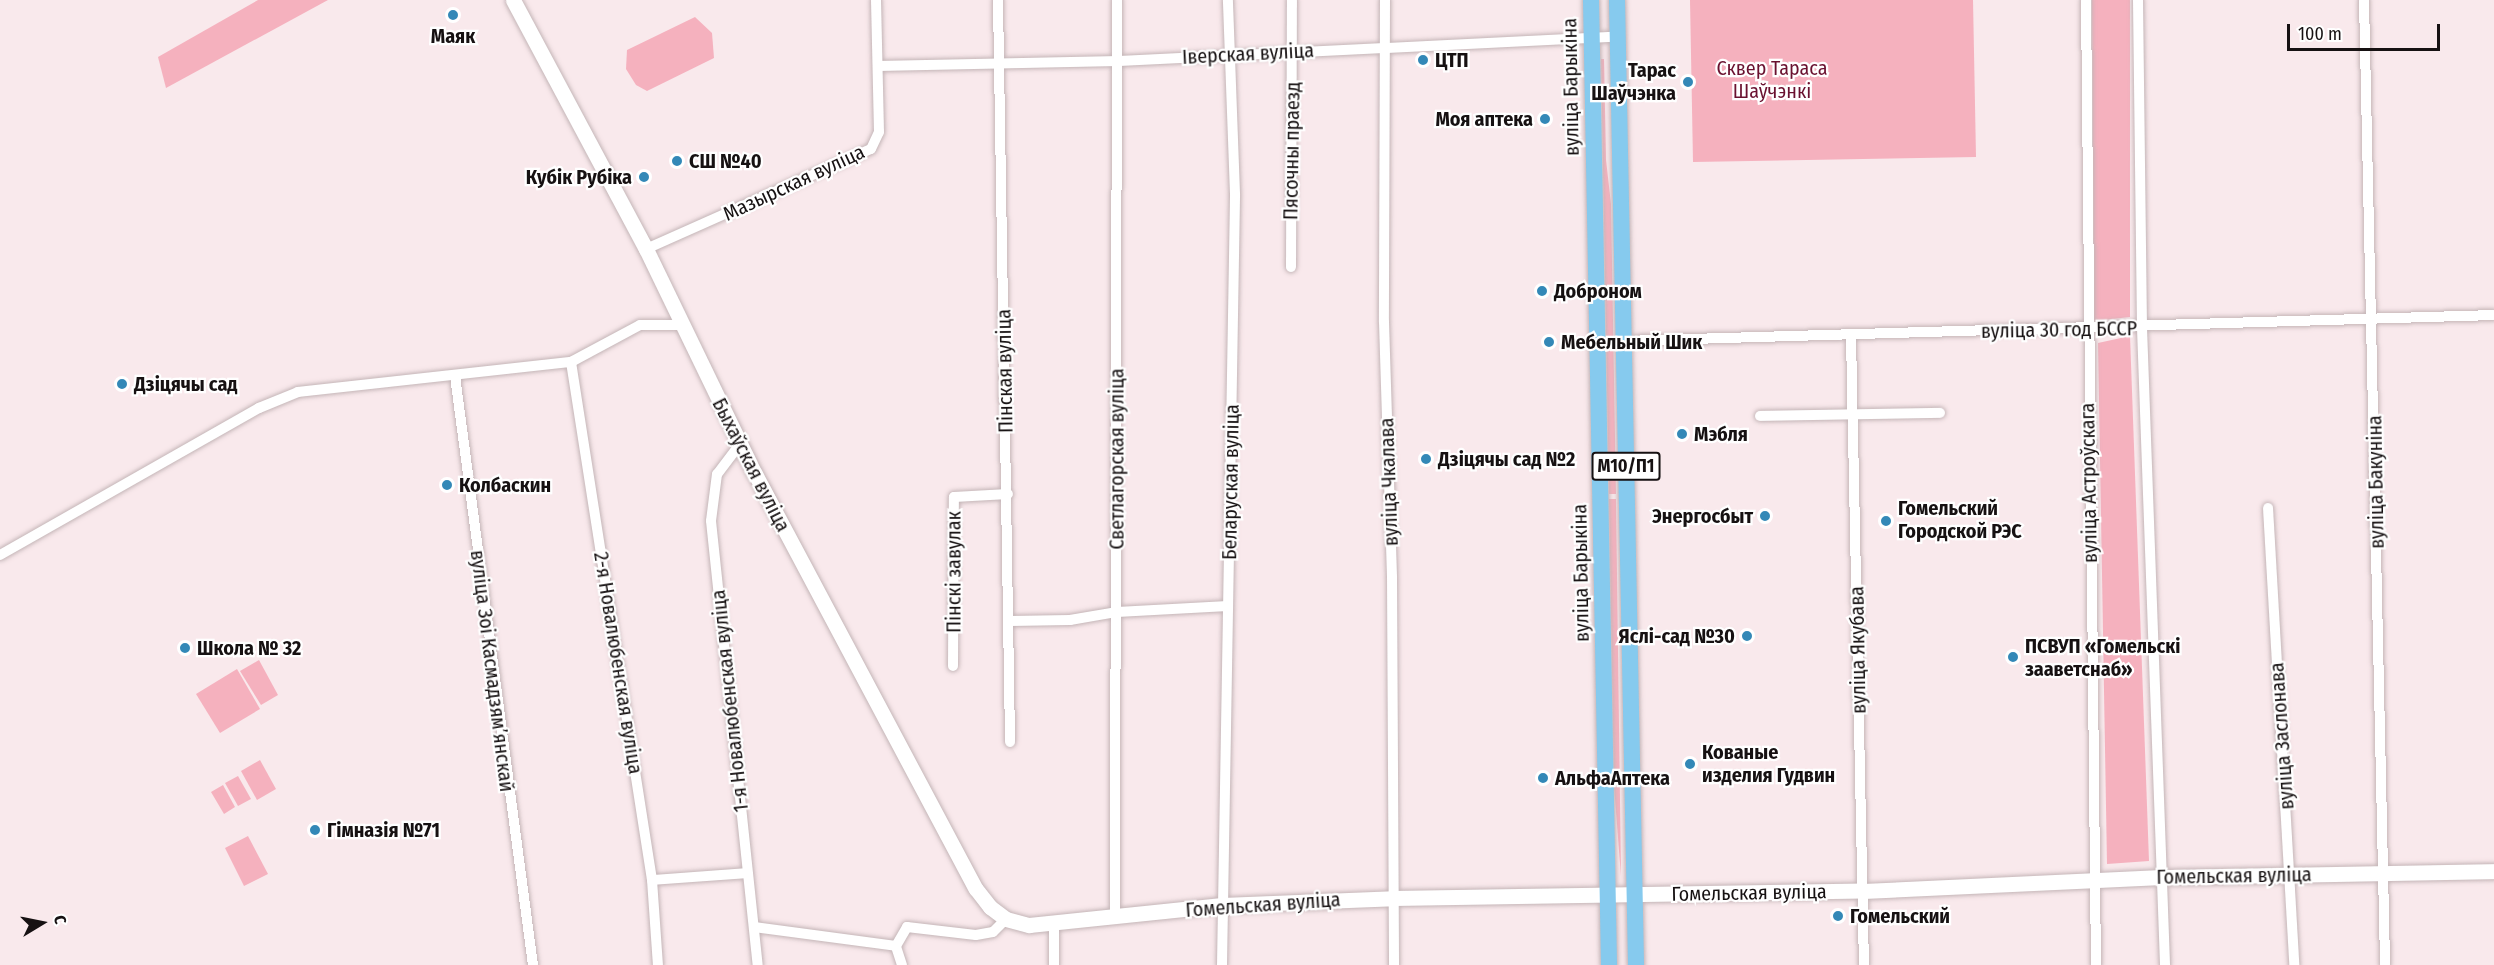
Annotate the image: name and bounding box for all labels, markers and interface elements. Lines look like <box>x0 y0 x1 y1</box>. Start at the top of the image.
marker: Маяк <box>446 8 460 22</box>
scale bar <box>2290 12 2443 50</box>
street label: вуліца Барыкіна <box>1558 18 1584 156</box>
text: 100 m <box>2298 23 2342 45</box>
place label: Маяк <box>431 24 475 48</box>
street label: Іверская вуліца <box>1181 39 1315 69</box>
place label: ЦТП <box>1435 48 1469 72</box>
marker: ЦТП <box>1416 53 1430 67</box>
park label: Сквер Тараса Шаўчэнкі <box>1717 57 1827 104</box>
place label: Тарас Шаўчэнка <box>1591 58 1676 105</box>
marker: Тарас Шаўчэнка <box>1681 75 1695 89</box>
street label: Пясочны праезд <box>1279 82 1305 220</box>
place label: Моя аптека <box>1435 107 1533 131</box>
marker: Моя аптека <box>1538 112 1552 126</box>
street label: Мазырская вуліца <box>720 140 868 226</box>
place label: СШ №40 <box>689 149 762 173</box>
marker: СШ №40 <box>670 154 684 168</box>
place label: Кубік Рубіка <box>526 165 632 189</box>
marker: Кубік Рубіка <box>637 170 651 184</box>
place label: Доброном <box>1554 279 1642 303</box>
marker: Доброном <box>1535 284 1549 298</box>
street label: Пінская вуліца <box>992 309 1018 433</box>
street label: вуліца 30 год БССР <box>1981 317 2137 343</box>
place label: Мебельный Шик <box>1561 330 1702 354</box>
marker: Мебельный Шик <box>1542 335 1556 349</box>
street label: Светлагорская вуліца <box>1105 368 1129 550</box>
place label: Дзіцячы сад <box>134 372 237 396</box>
marker: Дзіцячы сад <box>115 377 129 391</box>
street label: Быхаўская вуліца <box>707 394 795 536</box>
street label: вуліца Астроўскага <box>2076 403 2102 563</box>
street label: Беларуская вуліца <box>1218 404 1244 560</box>
street label: вуліца Бакуніна <box>2363 415 2389 549</box>
street label: вуліца Чкалава <box>1375 417 1403 547</box>
place label: Мэбля <box>1694 422 1748 446</box>
marker: Мэбля <box>1675 427 1689 441</box>
place label: Дзіцячы сад №2 <box>1438 447 1575 471</box>
road number: М10/П1 <box>1592 451 1660 481</box>
marker: Дзіцячы сад №2 <box>1419 452 1433 466</box>
place label: Колбаскин <box>459 473 551 497</box>
marker: Колбаскин <box>440 478 454 492</box>
place label: Гомельский Городской РЭС <box>1898 497 2022 544</box>
street label: вуліца Барыкіна <box>1568 504 1594 642</box>
place label: Энергосбыт <box>1652 504 1753 528</box>
marker: Энергосбыт <box>1758 509 1772 523</box>
street label: Пінскі завулак <box>942 511 966 633</box>
marker: Гомельский Городской РЭС <box>1879 514 1893 528</box>
street label: вуліца Зоі Касмадзямʼянскай <box>465 549 519 793</box>
street label: 2-я Новалюбенская вуліца <box>589 550 647 776</box>
street label: вуліца Якубава <box>1845 586 1871 714</box>
street label: 1-я Новалюбенская вуліца <box>706 589 754 813</box>
place label: Яслі-сад №30 <box>1619 624 1735 648</box>
marker: Яслі-сад №30 <box>1740 629 1754 643</box>
place label: ПСВУП «Гомельскі зааветснаб» <box>2025 634 2180 681</box>
place label: Школа № 32 <box>197 636 301 660</box>
marker: Школа № 32 <box>178 641 192 655</box>
marker: ПСВУП «Гомельскі зааветснаб» <box>2006 650 2020 664</box>
street label: вуліца Заслонава <box>2265 662 2299 810</box>
place label: Кованые изделия Гудвин <box>1702 740 1835 787</box>
marker: Кованые изделия Гудвин <box>1683 757 1697 771</box>
place label: АльфаАптека <box>1555 766 1670 790</box>
marker: АльфаАптека <box>1536 771 1550 785</box>
place label: Гімназія №71 <box>327 818 440 842</box>
marker: Гімназія №71 <box>308 823 322 837</box>
street label: Гомельская вуліца <box>2156 863 2312 889</box>
street label: Гомельская вуліца <box>1671 880 1827 906</box>
street label: Гомельская вуліца <box>1185 888 1341 922</box>
north arrow <box>12 893 72 953</box>
place label: Гомельский <box>1850 904 1950 928</box>
marker: Гомельский <box>1831 909 1845 923</box>
text: С <box>50 914 70 926</box>

